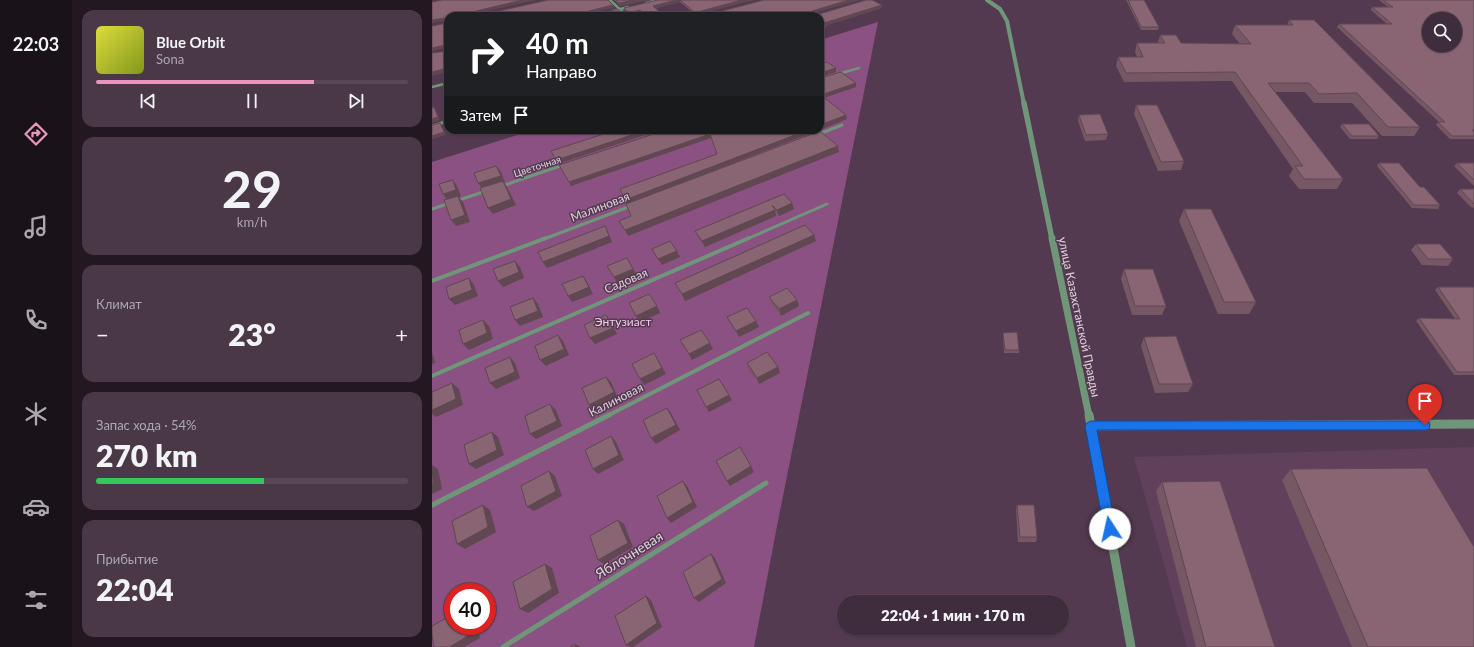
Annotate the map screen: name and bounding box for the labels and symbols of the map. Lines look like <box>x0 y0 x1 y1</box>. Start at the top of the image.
street label: Цветочная <box>512 153 562 179</box>
street label: Малиновая <box>568 188 632 225</box>
street label: улица Казахстанской Правды <box>1055 236 1104 398</box>
street label: Садовая <box>602 265 650 296</box>
park label: Энтузиаст <box>594 314 652 329</box>
street label: Калиновая <box>586 379 646 420</box>
pin <box>1408 384 1442 425</box>
position arrow <box>1089 508 1131 550</box>
street label: Яблочневая <box>591 527 666 583</box>
speed limit sign: 40 <box>444 583 496 635</box>

